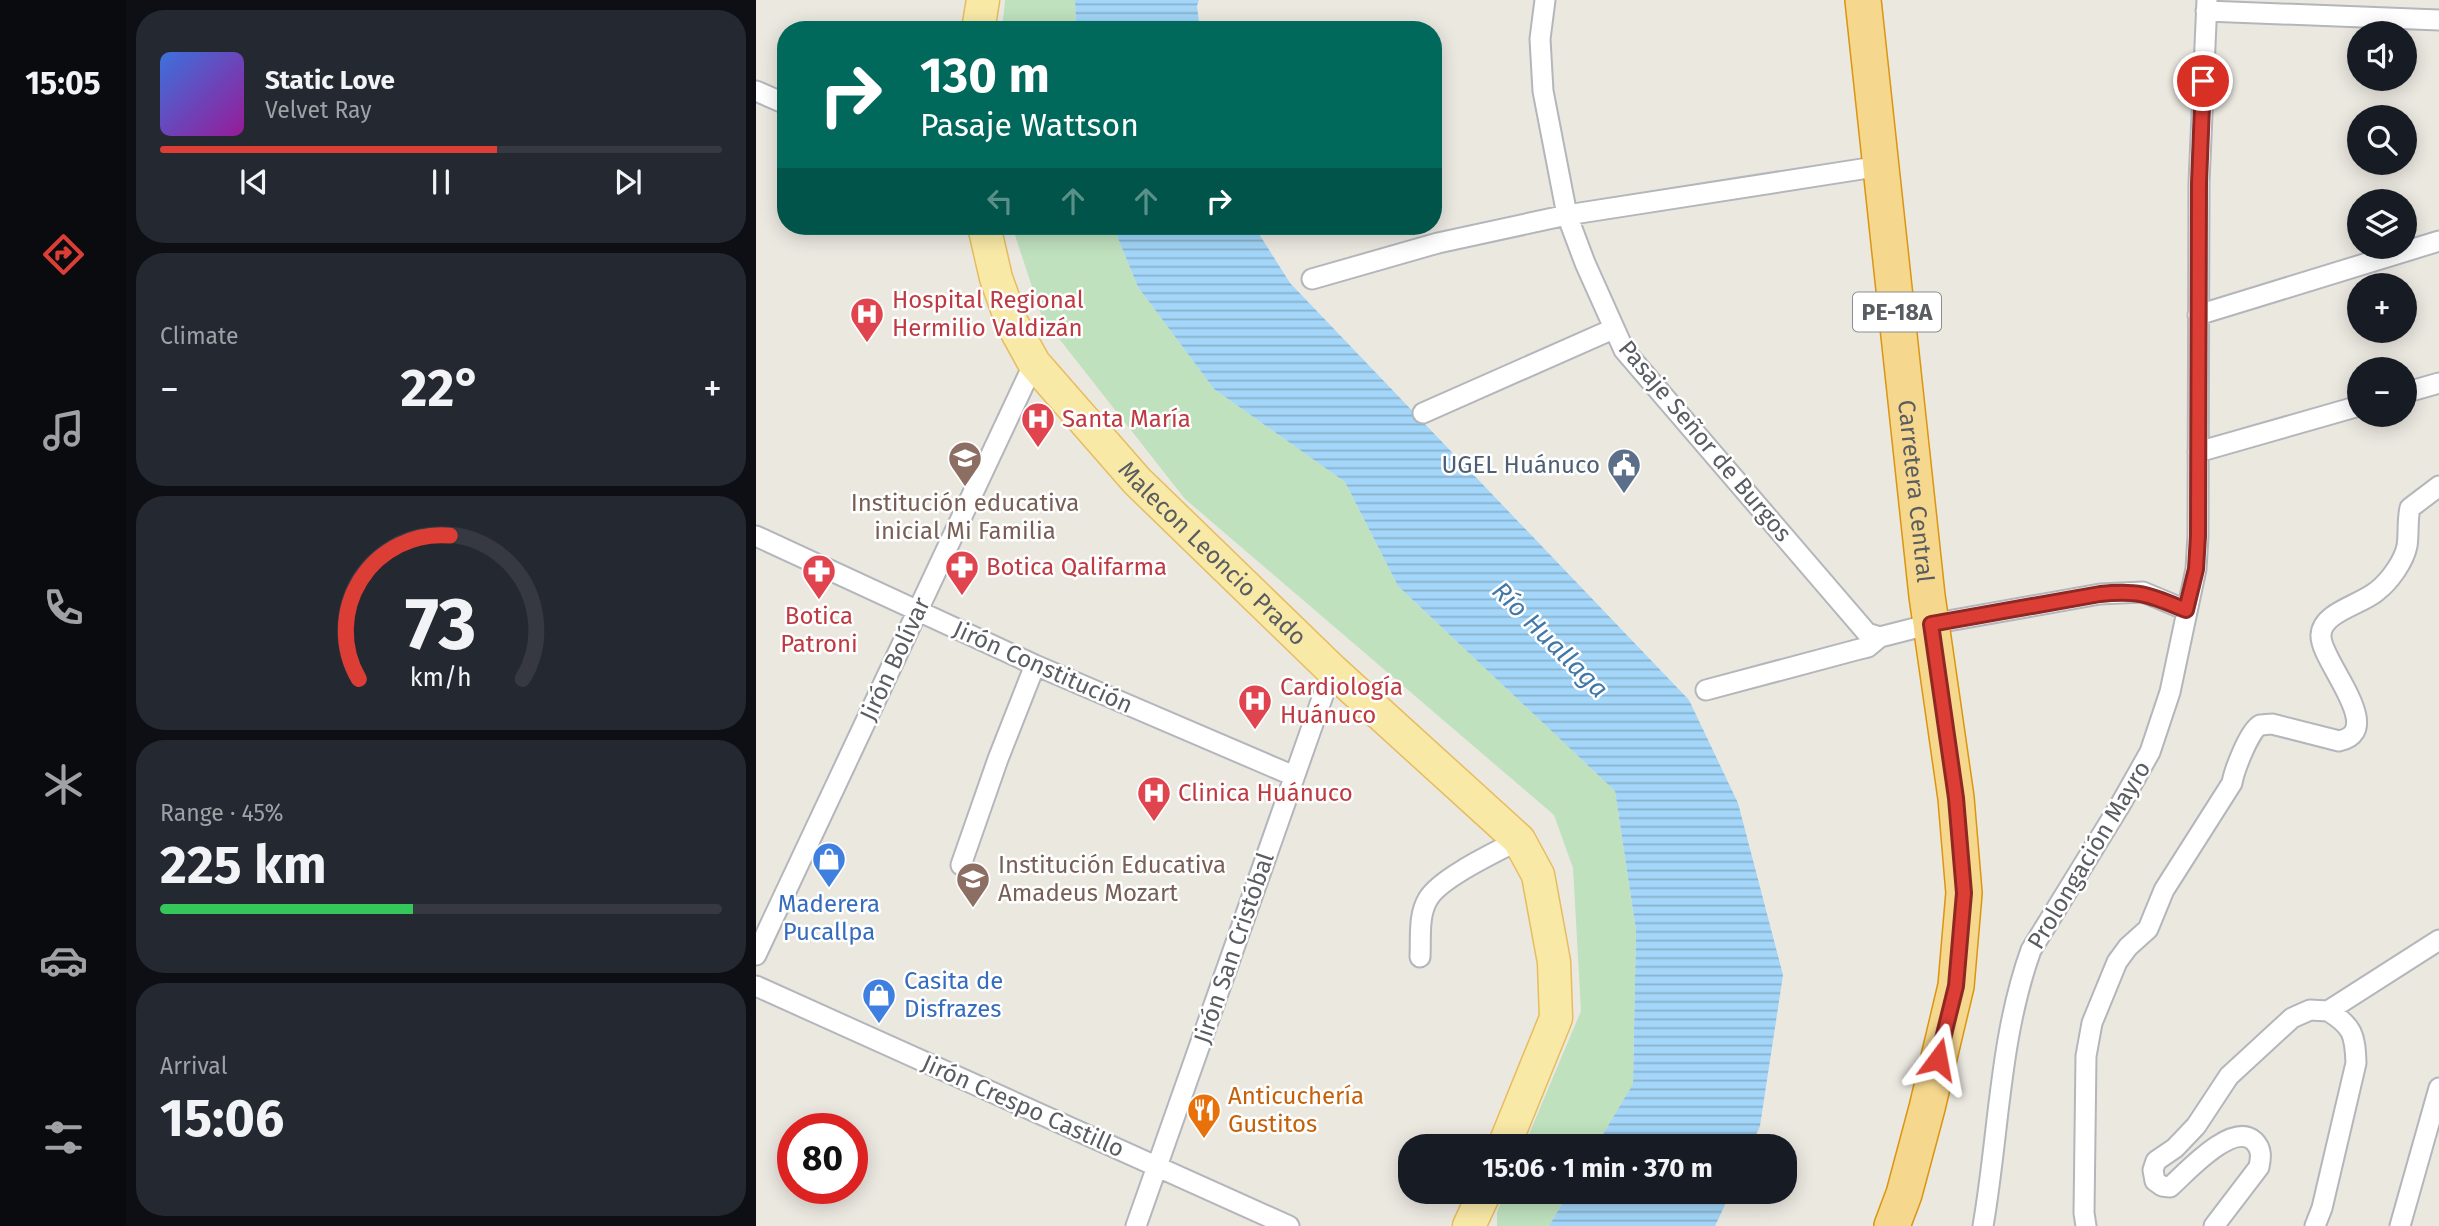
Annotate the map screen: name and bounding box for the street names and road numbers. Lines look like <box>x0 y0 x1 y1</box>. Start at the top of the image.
road number: PE-18A <box>1853 292 1941 332</box>
street label: Pasaje Señor de Burgos <box>1613 335 1797 547</box>
street label: Carretera Central <box>1892 398 1939 584</box>
street label: Malecon Leoncio Prado <box>1113 456 1312 651</box>
street label: Jirón Bolívar <box>854 592 936 725</box>
street label: Jirón Constitución <box>949 615 1137 719</box>
street label: Prolongación Mayro <box>2022 756 2156 954</box>
street label: Jirón San Cristóbal <box>1188 849 1280 1047</box>
street label: Jirón Crespo Castillo <box>918 1049 1128 1163</box>

